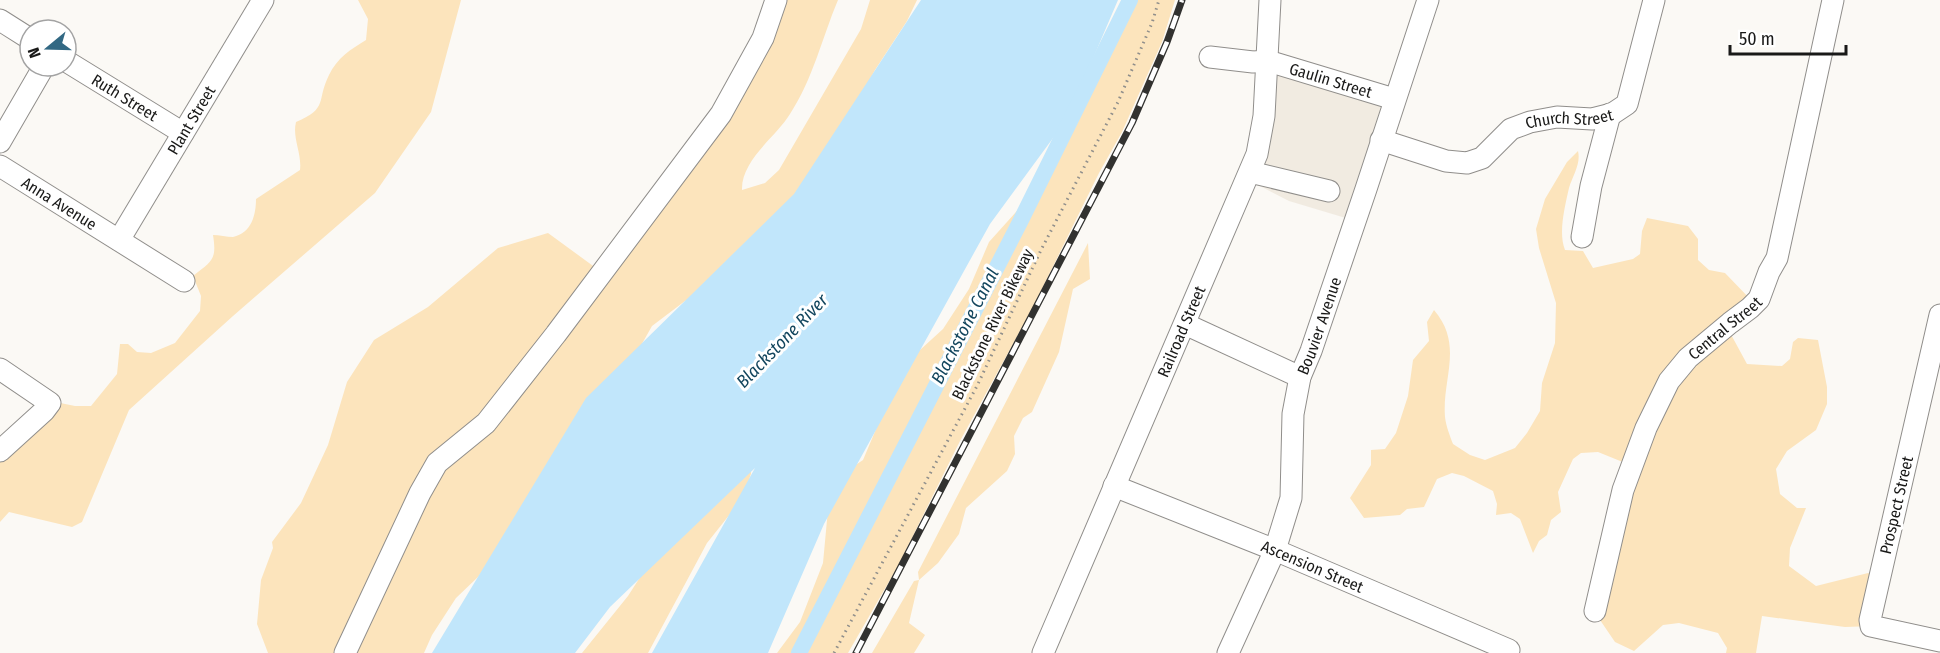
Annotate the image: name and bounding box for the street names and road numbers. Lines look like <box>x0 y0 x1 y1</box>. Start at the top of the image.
street label: Gaulin Street <box>1287 59 1375 102</box>
street label: Ruth Street <box>88 70 162 125</box>
street label: Plant Street <box>163 82 220 158</box>
street label: Church Street <box>1523 105 1616 133</box>
street label: Anna Avenue <box>18 173 100 234</box>
street label: Blackstone River Bikeway <box>948 245 1038 403</box>
street label: Bouvier Avenue <box>1293 275 1345 378</box>
street label: Railroad Street <box>1153 282 1210 380</box>
street label: Central Street <box>1684 292 1767 364</box>
street label: Prospect Street <box>1876 454 1917 556</box>
street label: Ascension Street <box>1259 537 1367 597</box>

